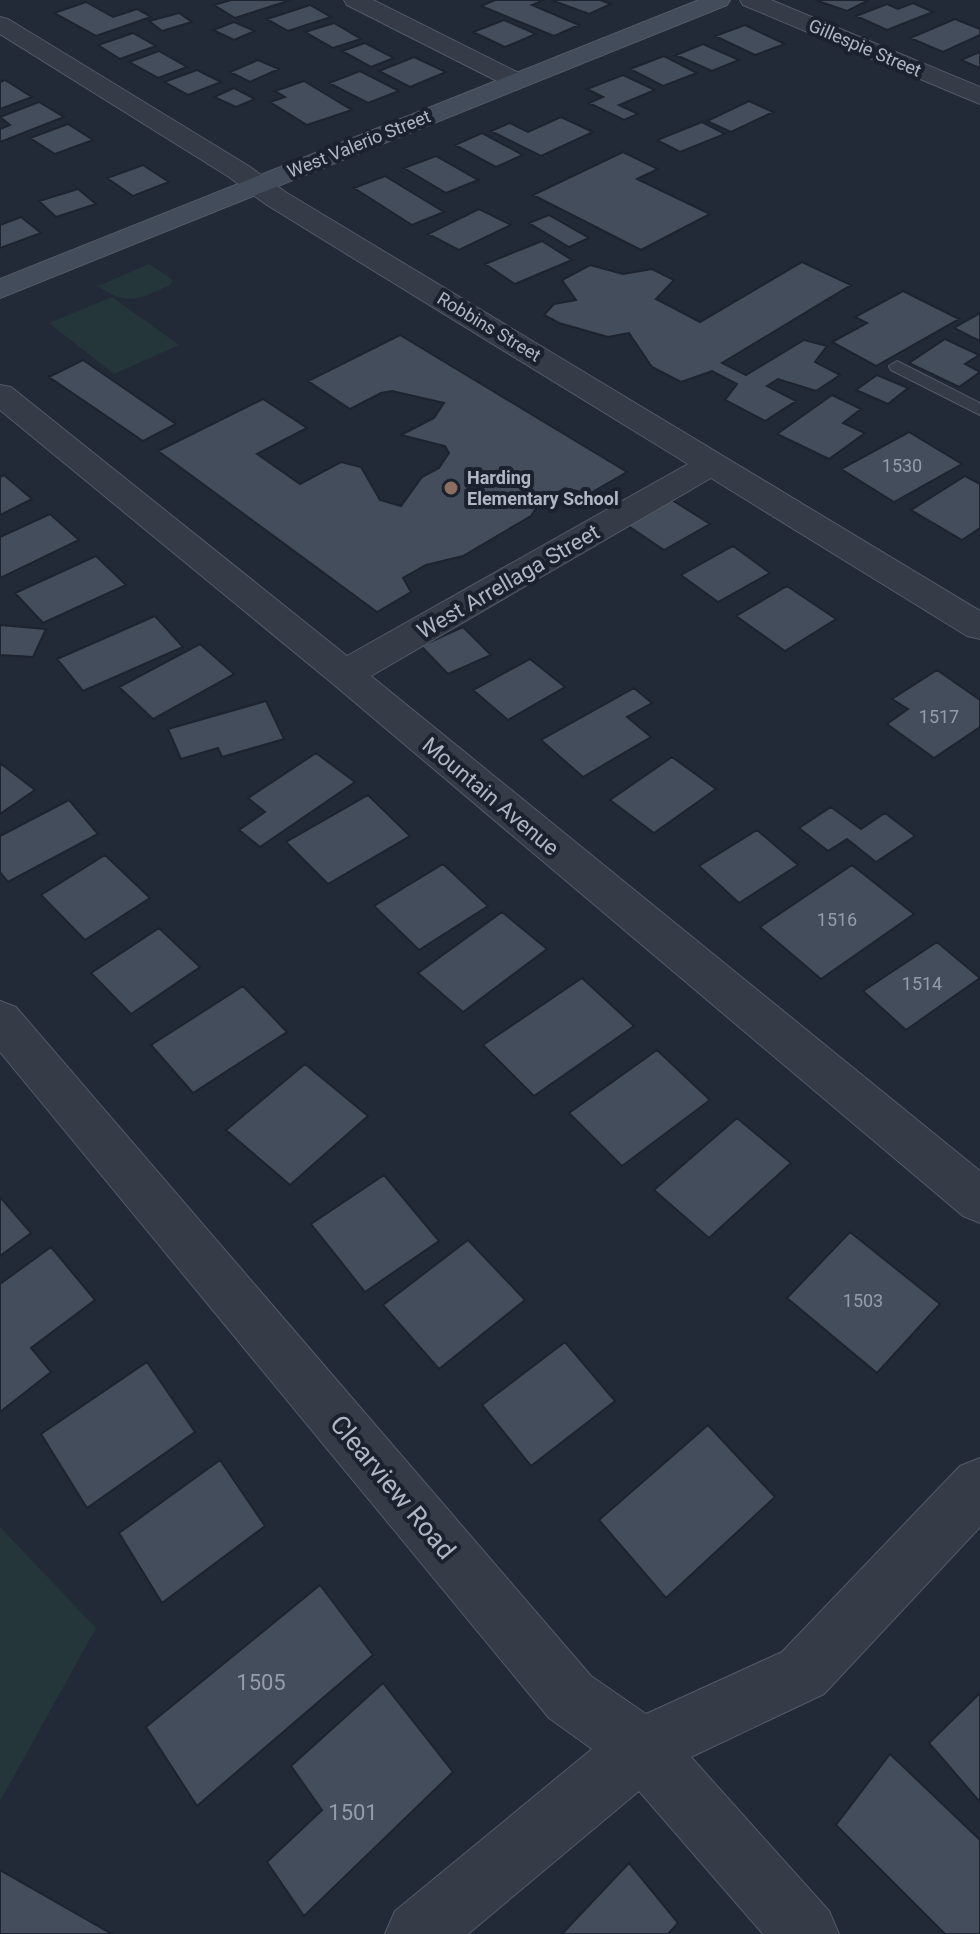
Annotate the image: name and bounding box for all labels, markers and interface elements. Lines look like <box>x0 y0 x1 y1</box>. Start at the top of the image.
street label: Gillespie Street <box>806 14 925 81</box>
street label: West Valerio Street <box>284 105 433 182</box>
street label: Robbins Street <box>434 287 545 366</box>
house number: 1530 <box>882 455 922 476</box>
place label: Harding Elementary School <box>467 467 619 509</box>
marker: Harding Elementary School <box>442 479 460 497</box>
street label: West Arrellaga Street <box>413 519 604 644</box>
house number: 1517 <box>919 706 959 727</box>
street label: Mountain Avenue <box>417 732 564 861</box>
house number: 1516 <box>817 909 857 930</box>
house number: 1514 <box>902 973 942 994</box>
house number: 1503 <box>843 1290 883 1311</box>
street label: Clearview Road <box>324 1409 462 1565</box>
house number: 1505 <box>236 1670 286 1695</box>
house number: 1501 <box>328 1800 378 1825</box>

